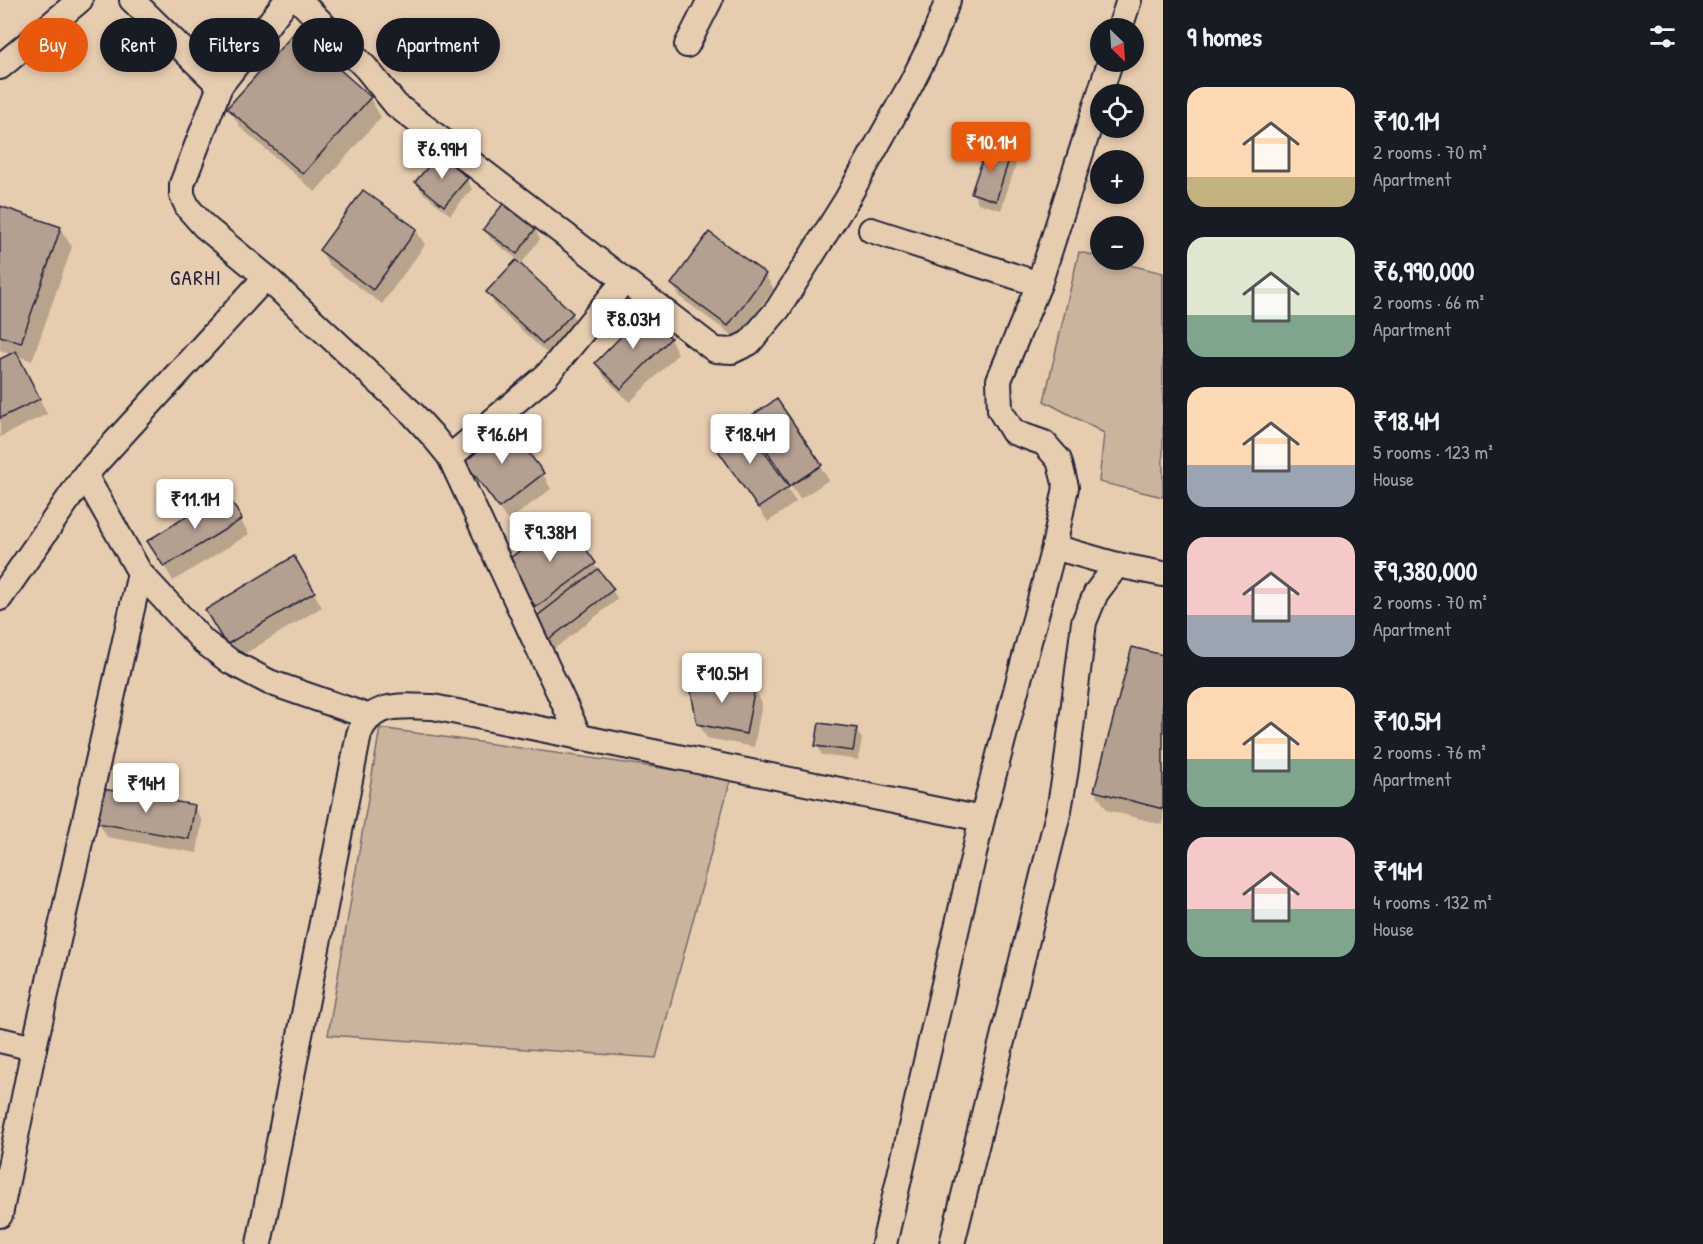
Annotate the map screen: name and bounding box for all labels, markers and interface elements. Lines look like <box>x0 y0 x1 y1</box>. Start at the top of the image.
chip: Buy <box>18 18 88 72</box>
chip: Rent <box>100 18 177 72</box>
chip: Filters <box>189 18 280 72</box>
chip: New <box>292 18 364 72</box>
chip: Apartment <box>376 18 500 72</box>
north arrow <box>1090 18 1144 72</box>
map controls <box>1090 18 1144 270</box>
text: 9 homes <box>1187 19 1262 54</box>
icon: filters <box>1646 20 1679 53</box>
button: locate <box>1090 84 1144 138</box>
text: ₹10.1M <box>1373 103 1439 138</box>
icon: home <box>1235 111 1307 183</box>
pin: ₹10.1M <box>942 122 1040 173</box>
text: ₹10.1M <box>965 128 1017 155</box>
pin: ₹6.99M <box>393 129 491 180</box>
text: ₹6.99M <box>417 135 467 162</box>
text: 2 rooms · 70 m² <box>1373 138 1487 165</box>
button: + <box>1090 150 1144 204</box>
text: Apartment <box>1373 165 1451 192</box>
button: − <box>1090 216 1144 270</box>
text: ₹6,990,000 <box>1373 253 1474 288</box>
icon: home <box>1235 261 1307 333</box>
district label: GARHI <box>170 263 222 292</box>
text: 2 rooms · 66 m² <box>1373 288 1484 315</box>
pin: ₹8.03M <box>584 299 682 350</box>
text: ₹8.03M <box>606 305 660 332</box>
text: Apartment <box>1373 315 1451 342</box>
text: ₹18.4M <box>1373 403 1439 438</box>
icon: home <box>1235 411 1307 483</box>
pin: ₹16.6M <box>453 414 551 465</box>
pin: ₹18.4M <box>701 414 799 465</box>
text: ₹16.6M <box>477 420 527 447</box>
text: ₹18.4M <box>724 420 776 447</box>
text: 5 rooms · 123 m² <box>1373 438 1493 465</box>
text: House <box>1373 465 1414 492</box>
pin: ₹11.1M <box>146 479 244 530</box>
text: ₹11.1M <box>170 485 220 512</box>
pin: ₹9.38M <box>501 512 599 563</box>
text: ₹9.38M <box>524 518 576 545</box>
text: ₹9,380,000 <box>1373 553 1477 588</box>
icon: home <box>1235 561 1307 633</box>
text: 2 rooms · 70 m² <box>1373 588 1487 615</box>
text: Apartment <box>1373 615 1451 642</box>
pin: ₹10.5M <box>673 653 771 704</box>
text: ₹10.5M <box>696 659 748 686</box>
text: ₹10.5M <box>1373 703 1441 738</box>
icon: home <box>1235 711 1307 783</box>
text: 2 rooms · 76 m² <box>1373 738 1486 765</box>
pin: ₹14M <box>110 763 182 814</box>
text: Apartment <box>1373 765 1451 792</box>
text: ₹14M <box>127 769 165 796</box>
text: ₹14M <box>1373 853 1423 888</box>
icon: home <box>1235 861 1307 933</box>
text: 4 rooms · 132 m² <box>1373 888 1492 915</box>
text: House <box>1373 915 1414 942</box>

